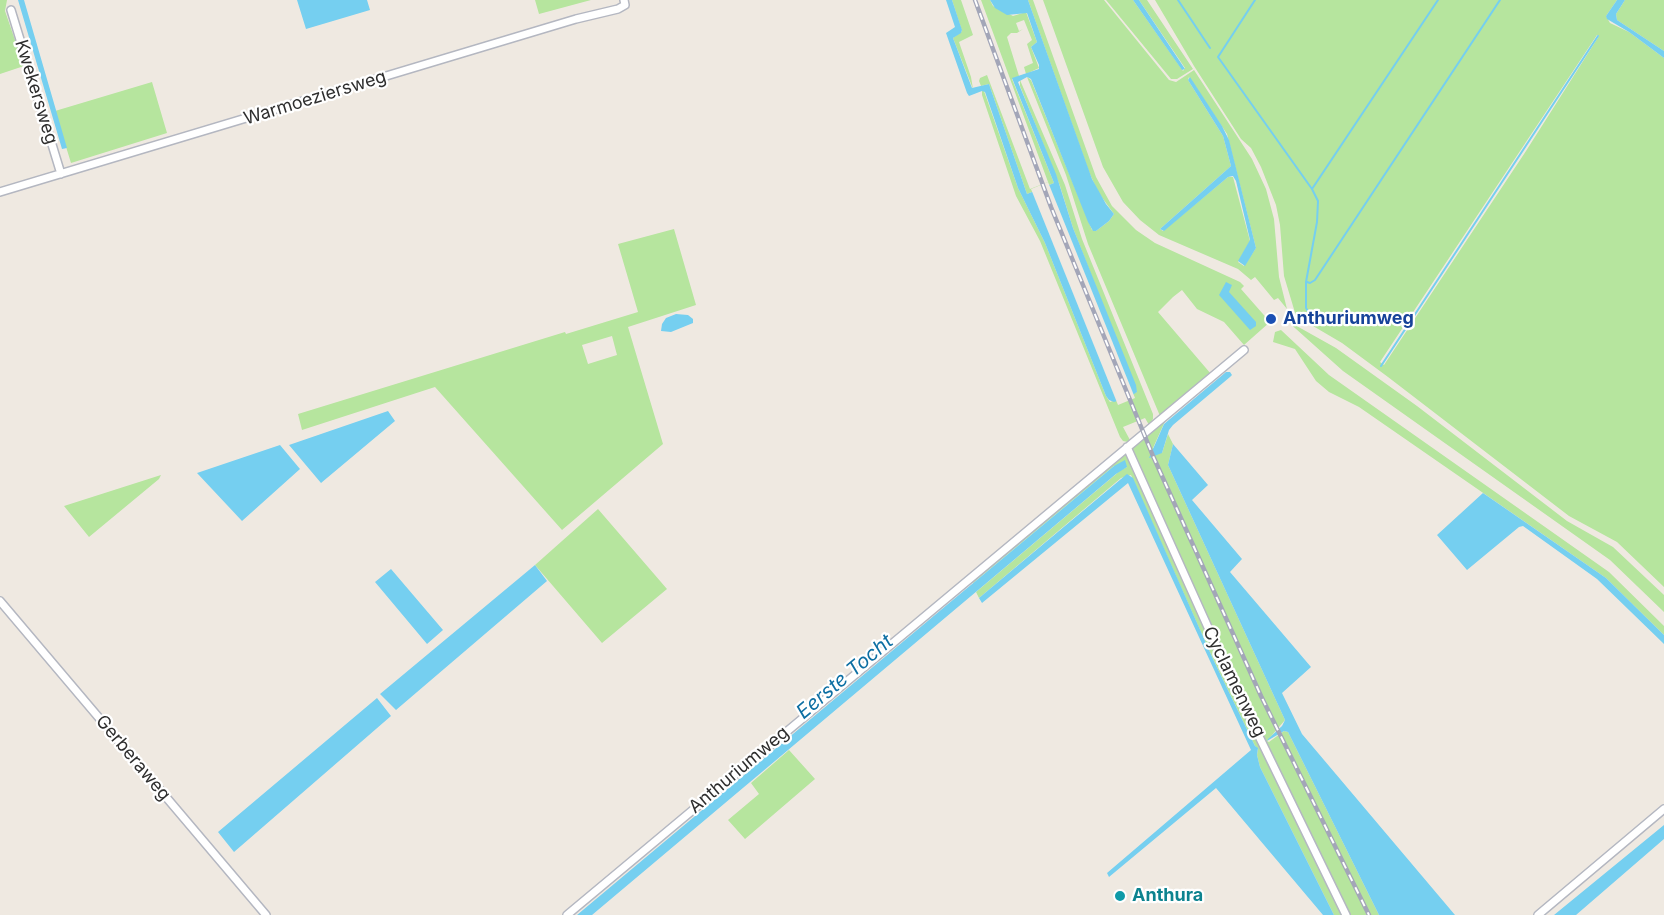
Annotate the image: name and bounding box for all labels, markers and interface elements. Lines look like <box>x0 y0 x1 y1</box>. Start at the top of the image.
street label: Kwekersweg <box>10 37 62 147</box>
street label: Warmoeziersweg <box>241 66 389 130</box>
place label: Anthuriumweg <box>1283 308 1414 330</box>
marker: Anthuriumweg <box>1264 312 1278 326</box>
street label: Cyclamenweg <box>1198 623 1270 741</box>
water label: Eerste Tocht <box>792 630 898 724</box>
street label: Gerberaweg <box>91 711 175 805</box>
street label: Anthuriumweg <box>685 722 793 818</box>
place label: Anthura <box>1132 885 1203 907</box>
marker: Anthura <box>1113 889 1127 903</box>

